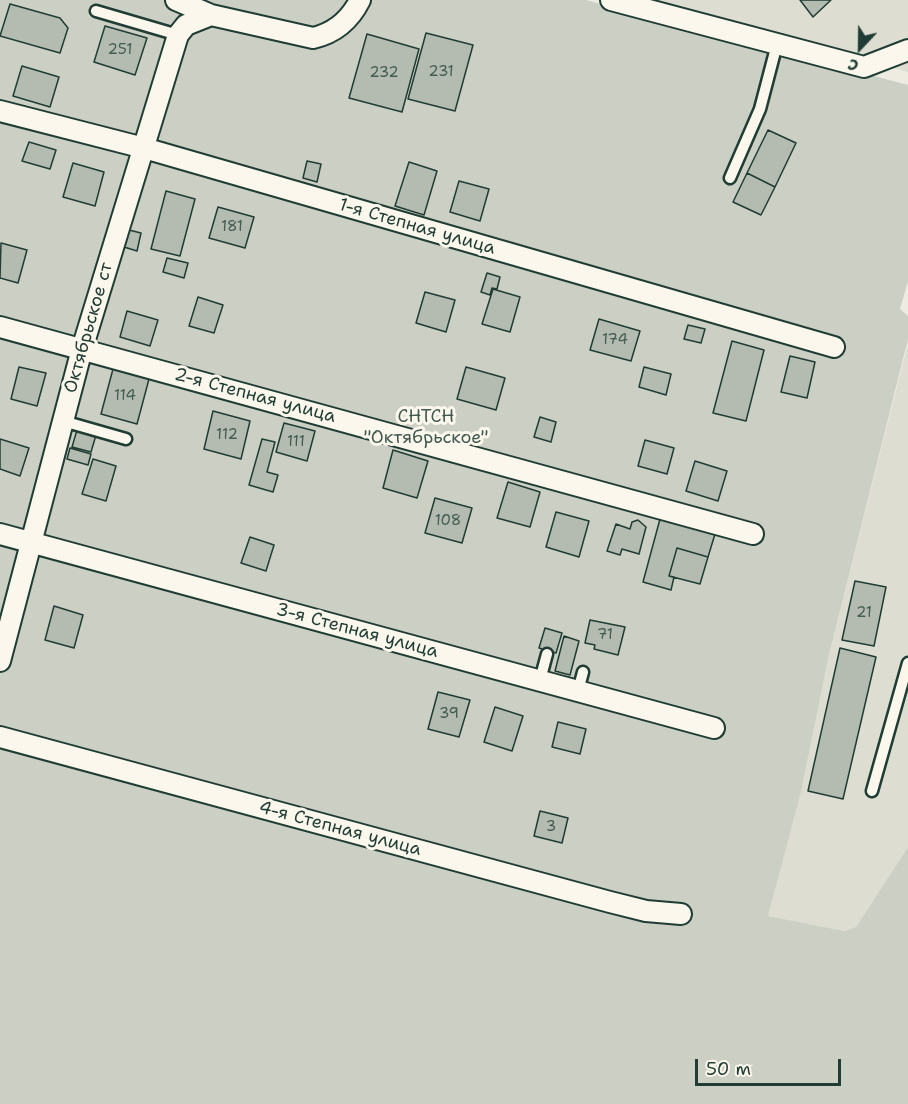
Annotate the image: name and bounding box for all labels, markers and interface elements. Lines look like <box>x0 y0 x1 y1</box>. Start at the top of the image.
north arrow <box>830 18 890 78</box>
house number: 251 <box>107 41 133 59</box>
text: С <box>845 54 862 77</box>
house number: 231 <box>428 63 454 81</box>
house number: 232 <box>369 64 399 82</box>
street label: 1-я Степная улица <box>336 194 498 260</box>
house number: 181 <box>221 218 243 236</box>
street label: Октябрьское ст <box>60 260 118 396</box>
house number: 174 <box>602 331 628 349</box>
street label: 2-я Степная улица <box>172 364 338 428</box>
house number: 114 <box>114 387 136 405</box>
park label: СНТСН "Октябрьское" <box>363 406 489 448</box>
house number: 112 <box>216 426 238 444</box>
house number: 111 <box>287 433 305 451</box>
house number: 108 <box>435 512 461 530</box>
street label: 3-я Степная улица <box>274 599 440 663</box>
house number: 21 <box>856 604 872 622</box>
house number: 71 <box>597 626 613 644</box>
house number: 39 <box>439 705 459 723</box>
street label: 4-я Степная улица <box>256 797 424 861</box>
house number: 3 <box>546 818 556 836</box>
scale bar <box>698 1047 844 1085</box>
text: 50 m <box>706 1057 751 1081</box>

